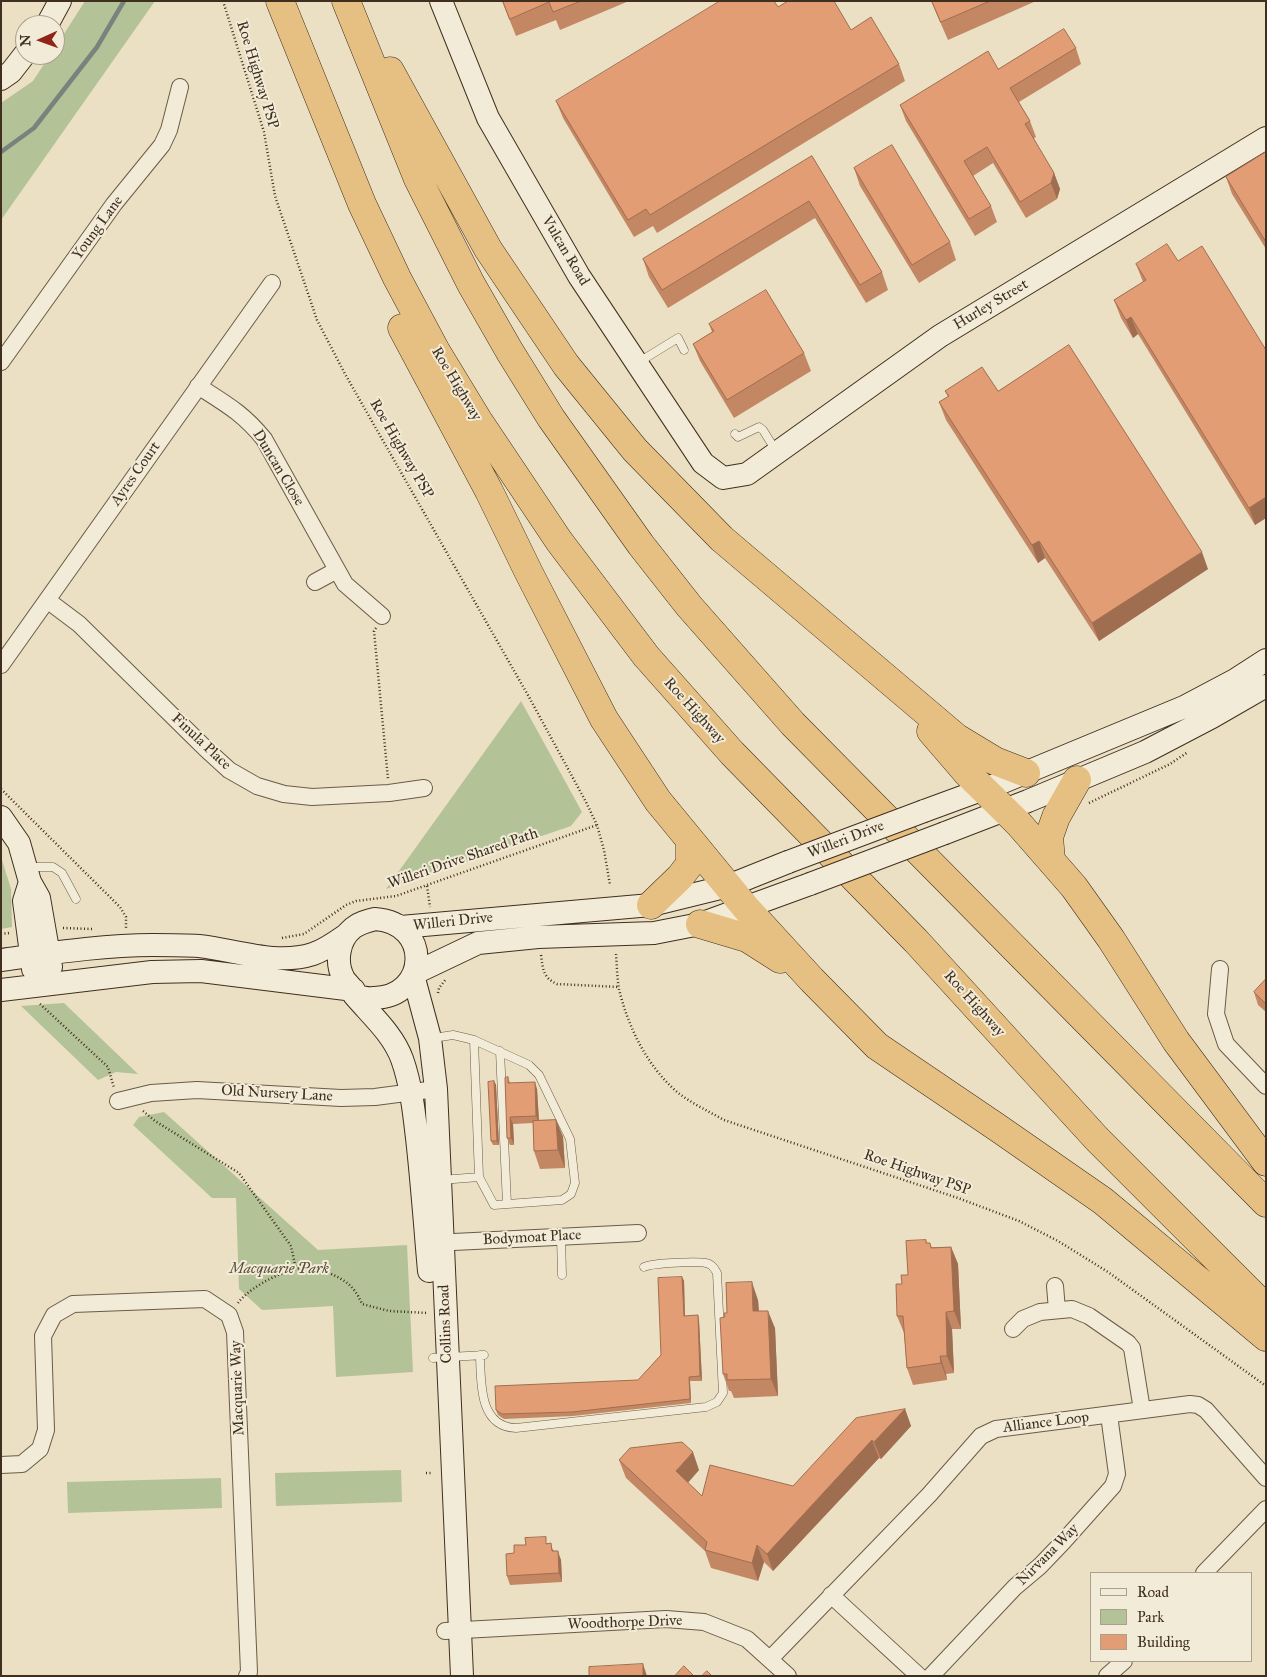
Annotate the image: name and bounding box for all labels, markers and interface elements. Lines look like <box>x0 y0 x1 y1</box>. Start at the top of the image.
north arrow <box>15 15 65 65</box>
street label: Roe Highway PSP <box>232 19 282 131</box>
text: N <box>17 34 34 47</box>
street label: Young Lane <box>69 193 127 263</box>
street label: Vulcan Road <box>537 213 593 289</box>
street label: Hurley Street <box>950 276 1032 334</box>
street label: Roe Highway <box>427 344 485 424</box>
street label: Roe Highway PSP <box>365 396 437 502</box>
street label: Duncan Close <box>248 427 308 509</box>
street label: Ayres Court <box>107 439 165 509</box>
street label: Roe Highway <box>660 674 728 748</box>
street label: Finula Place <box>167 710 235 774</box>
street label: Willeri Drive <box>805 817 887 863</box>
street label: Willeri Drive Shared Path <box>386 825 540 893</box>
street label: Willeri Drive <box>412 909 494 935</box>
street label: Roe Highway <box>940 967 1008 1041</box>
street label: Old Nursery Lane <box>221 1082 333 1106</box>
street label: Roe Highway PSP <box>861 1146 973 1200</box>
street label: Bodymoat Place <box>482 1226 582 1250</box>
park label: Macquarie Park <box>229 1260 329 1278</box>
street label: Collins Road <box>436 1284 456 1364</box>
street label: Macquarie Way <box>227 1340 249 1436</box>
street label: Alliance Loop <box>1002 1409 1090 1437</box>
street label: Nirvana Way <box>1013 1520 1083 1590</box>
legend <box>1090 1572 1252 1662</box>
text: Road <box>1137 1583 1169 1601</box>
text: Park <box>1137 1608 1164 1626</box>
street label: Woodthorpe Drive <box>567 1612 683 1634</box>
text: Building <box>1137 1633 1190 1651</box>

